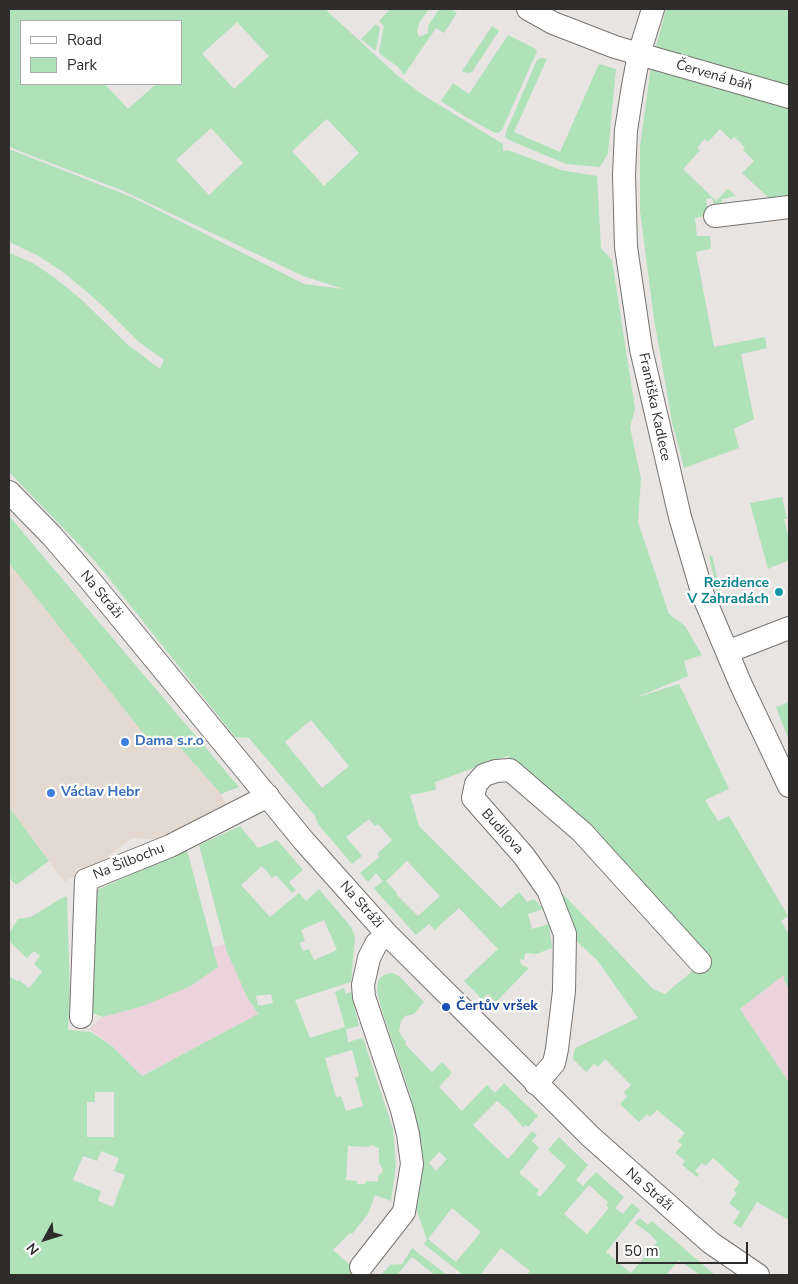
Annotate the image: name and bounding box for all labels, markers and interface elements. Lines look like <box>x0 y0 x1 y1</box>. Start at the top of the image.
legend <box>20 20 182 85</box>
text: Road <box>67 30 102 50</box>
text: Park <box>67 55 97 75</box>
street label: Červená báň <box>674 57 754 95</box>
street label: Františka Kadlece <box>634 351 674 463</box>
street label: Na Stráži <box>76 568 126 622</box>
place label: Rezidence V Zahradách <box>687 576 769 608</box>
marker: Rezidence V Zahradách <box>773 586 785 598</box>
place label: Dama s.r.o <box>135 734 204 750</box>
marker: Dama s.r.o <box>119 736 131 748</box>
place label: Václav Hebr <box>61 785 140 801</box>
marker: Václav Hebr <box>45 787 57 799</box>
street label: Budilova <box>477 806 527 858</box>
street label: Na Šilbochu <box>91 840 167 884</box>
street label: Na Stráži <box>336 878 386 932</box>
place label: Čertův vršek <box>456 999 538 1015</box>
marker: Čertův vršek <box>440 1001 452 1013</box>
street label: Na Stráži <box>622 1165 676 1215</box>
north arrow <box>20 1214 70 1264</box>
scale bar <box>618 1232 750 1264</box>
text: N <box>22 1239 44 1259</box>
text: 50 m <box>624 1241 659 1261</box>

